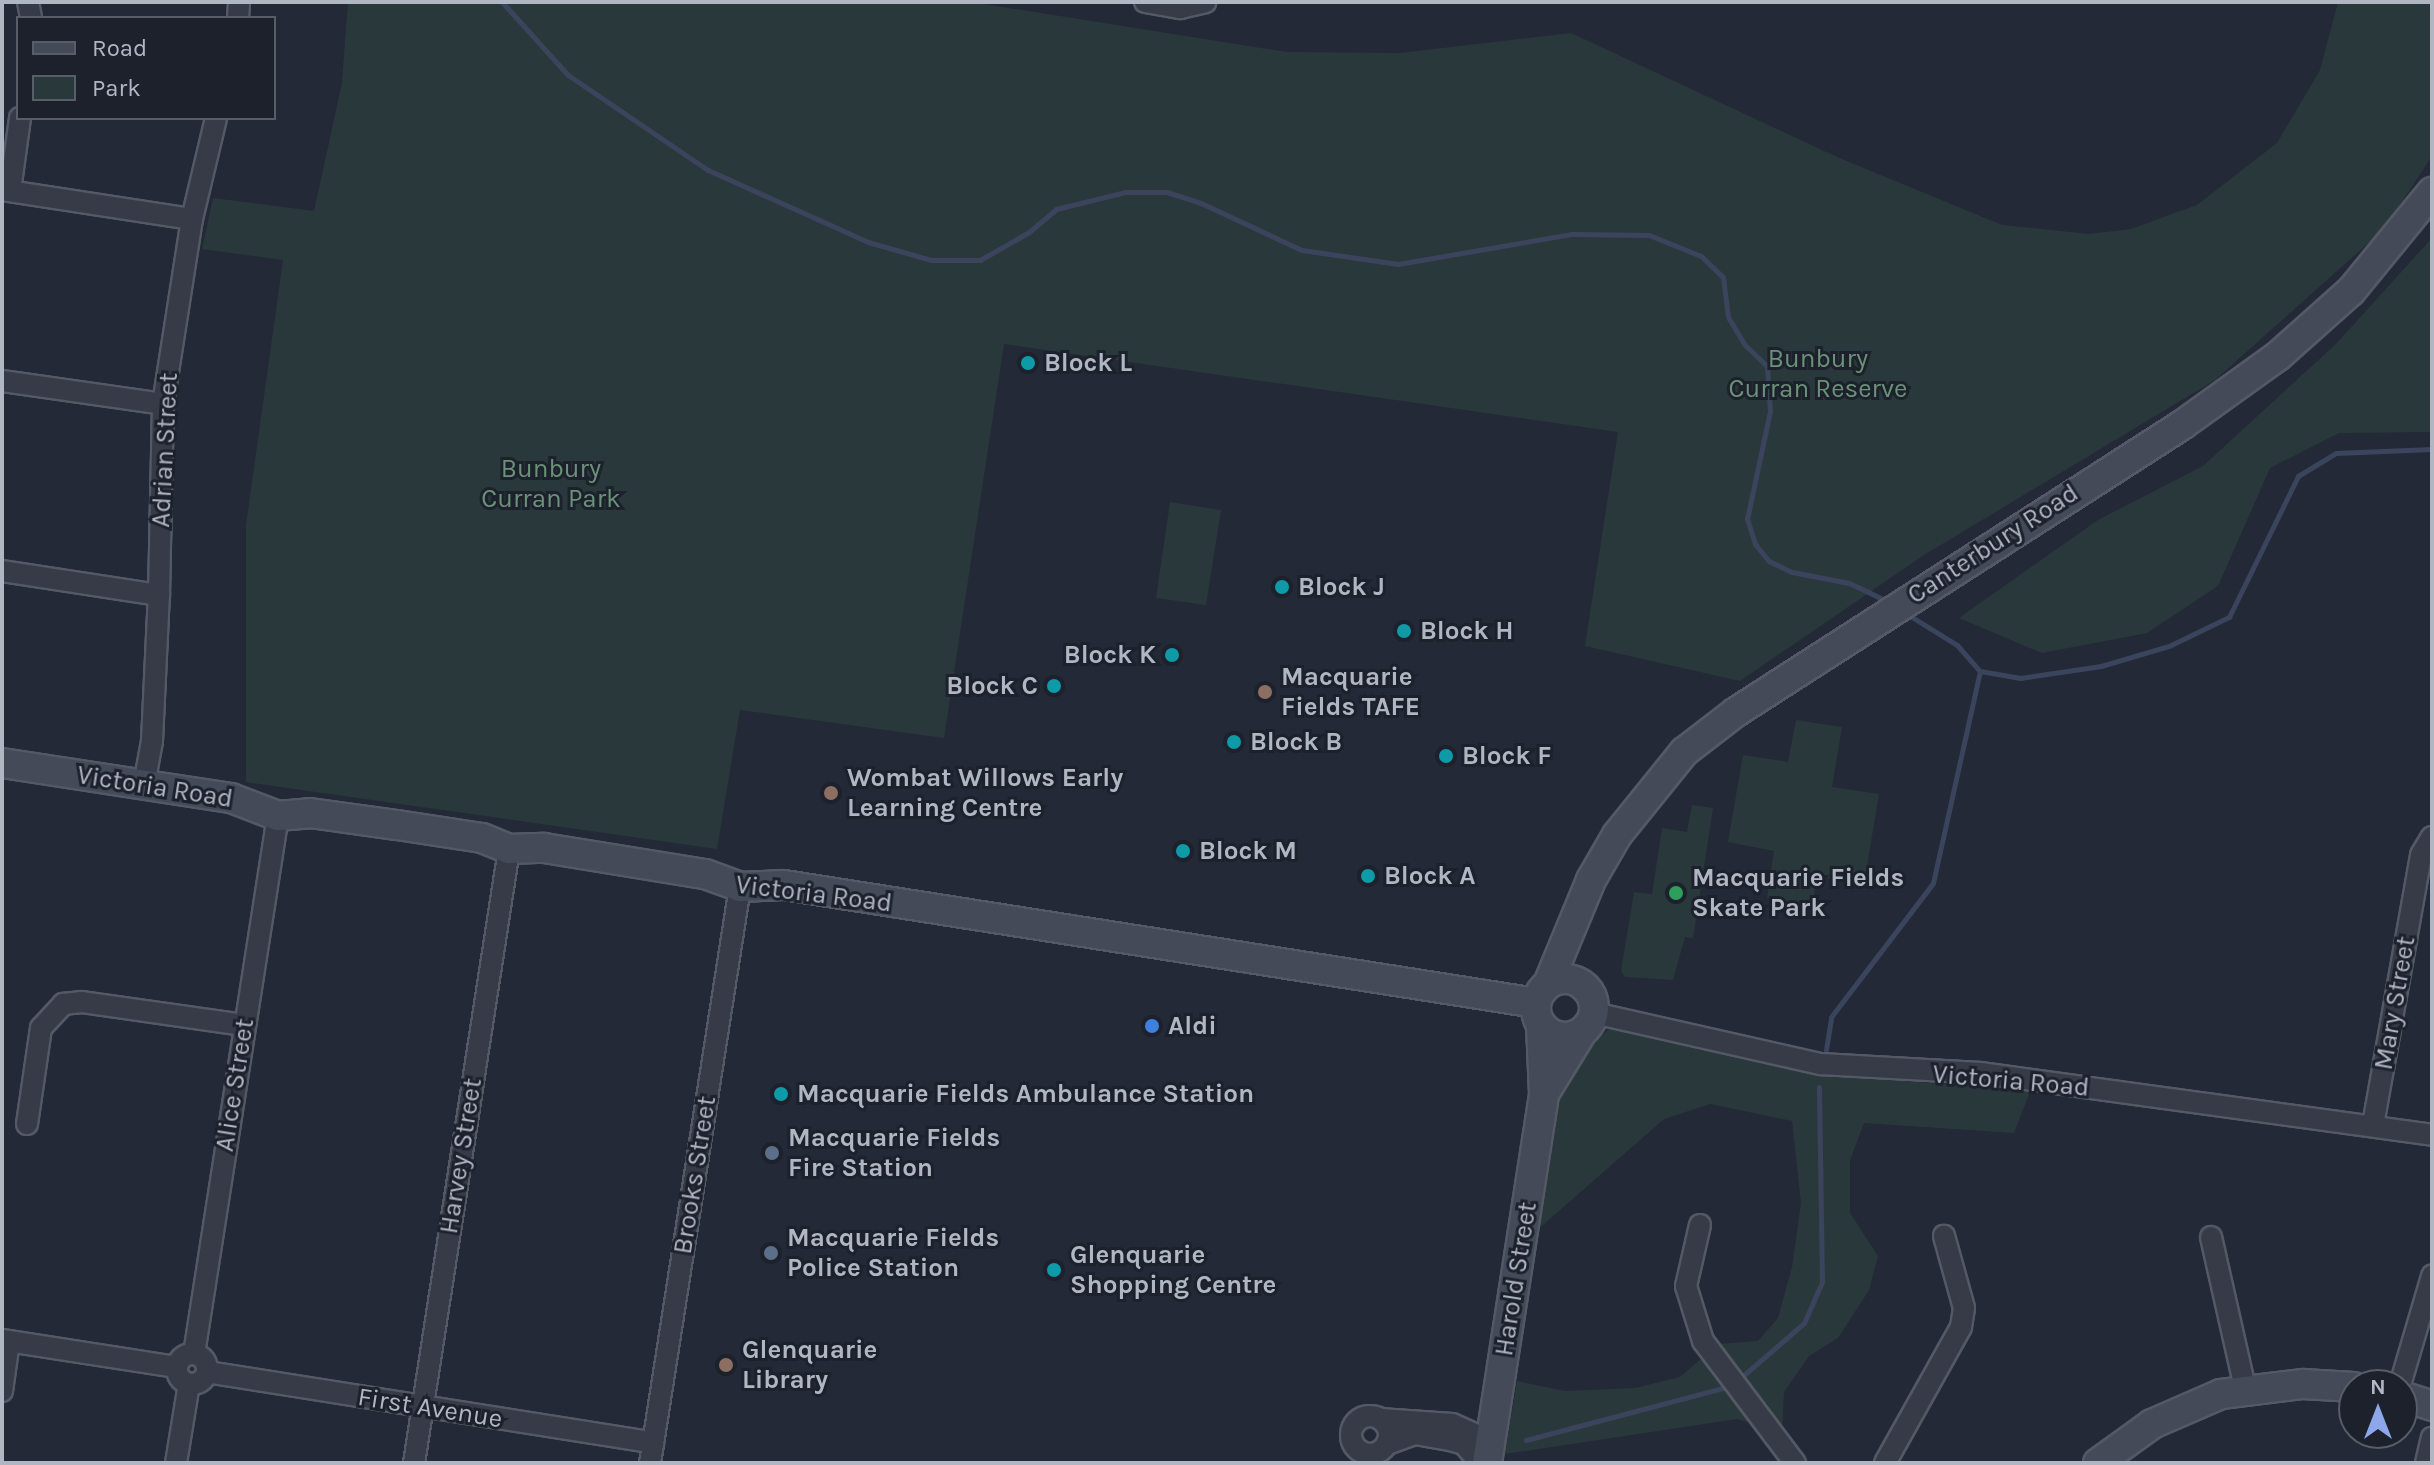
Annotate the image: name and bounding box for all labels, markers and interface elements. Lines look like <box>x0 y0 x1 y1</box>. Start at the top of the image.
legend <box>16 16 276 120</box>
text: Road <box>92 34 147 62</box>
text: Park <box>92 74 141 102</box>
park label: Bunbury Curran Reserve <box>1729 343 1907 404</box>
place label: Block L <box>1044 347 1132 379</box>
marker: Block L <box>1019 354 1037 372</box>
street label: Adrian Street <box>145 372 185 528</box>
park label: Bunbury Curran Park <box>481 453 621 514</box>
street label: Canterbury Road <box>1902 477 2084 611</box>
place label: Block J <box>1298 571 1385 603</box>
marker: Block J <box>1273 578 1291 596</box>
place label: Block H <box>1420 615 1514 647</box>
marker: Block H <box>1395 622 1413 640</box>
place label: Block K <box>1064 639 1156 671</box>
marker: Block K <box>1163 646 1181 664</box>
place label: Macquarie Fields TAFE <box>1281 661 1420 722</box>
place label: Block C <box>946 670 1038 702</box>
marker: Block C <box>1045 677 1063 695</box>
marker: Macquarie Fields TAFE <box>1256 683 1274 701</box>
place label: Block B <box>1250 726 1342 758</box>
marker: Block B <box>1225 733 1243 751</box>
place label: Block F <box>1462 740 1551 772</box>
marker: Block F <box>1437 747 1455 765</box>
street label: Victoria Road <box>75 759 235 815</box>
place label: Wombat Willows Early Learning Centre <box>847 762 1123 824</box>
marker: Wombat Willows Early Learning Centre <box>822 784 840 802</box>
place label: Block M <box>1199 835 1297 867</box>
marker: Block M <box>1174 842 1192 860</box>
place label: Block A <box>1384 860 1475 892</box>
place label: Macquarie Fields Skate Park <box>1692 862 1904 924</box>
marker: Block A <box>1359 867 1377 885</box>
street label: Victoria Road <box>734 869 894 919</box>
marker: Macquarie Fields Skate Park <box>1667 884 1685 902</box>
street label: Mary Street <box>2368 934 2422 1072</box>
place label: Aldi <box>1168 1010 1217 1042</box>
street label: Alice Street <box>209 1016 261 1154</box>
marker: Aldi <box>1143 1017 1161 1035</box>
street label: Victoria Road <box>1931 1059 2091 1103</box>
street label: Harvey Street <box>433 1076 489 1236</box>
place label: Macquarie Fields Ambulance Station <box>797 1078 1254 1110</box>
marker: Macquarie Fields Ambulance Station <box>772 1085 790 1103</box>
street label: Brooks Street <box>667 1094 723 1256</box>
place label: Macquarie Fields Fire Station <box>788 1122 1000 1184</box>
marker: Macquarie Fields Fire Station <box>763 1144 781 1162</box>
street label: Harold Street <box>1488 1200 1544 1358</box>
place label: Macquarie Fields Police Station <box>787 1222 999 1284</box>
place label: Glenquarie Shopping Centre <box>1070 1239 1276 1300</box>
marker: Macquarie Fields Police Station <box>762 1244 780 1262</box>
marker: Glenquarie Shopping Centre <box>1045 1261 1063 1279</box>
place label: Glenquarie Library <box>742 1334 877 1396</box>
marker: Glenquarie Library <box>717 1356 735 1374</box>
north arrow <box>2338 1369 2418 1449</box>
text: N <box>2370 1374 2386 1400</box>
street label: First Avenue <box>355 1381 505 1435</box>

